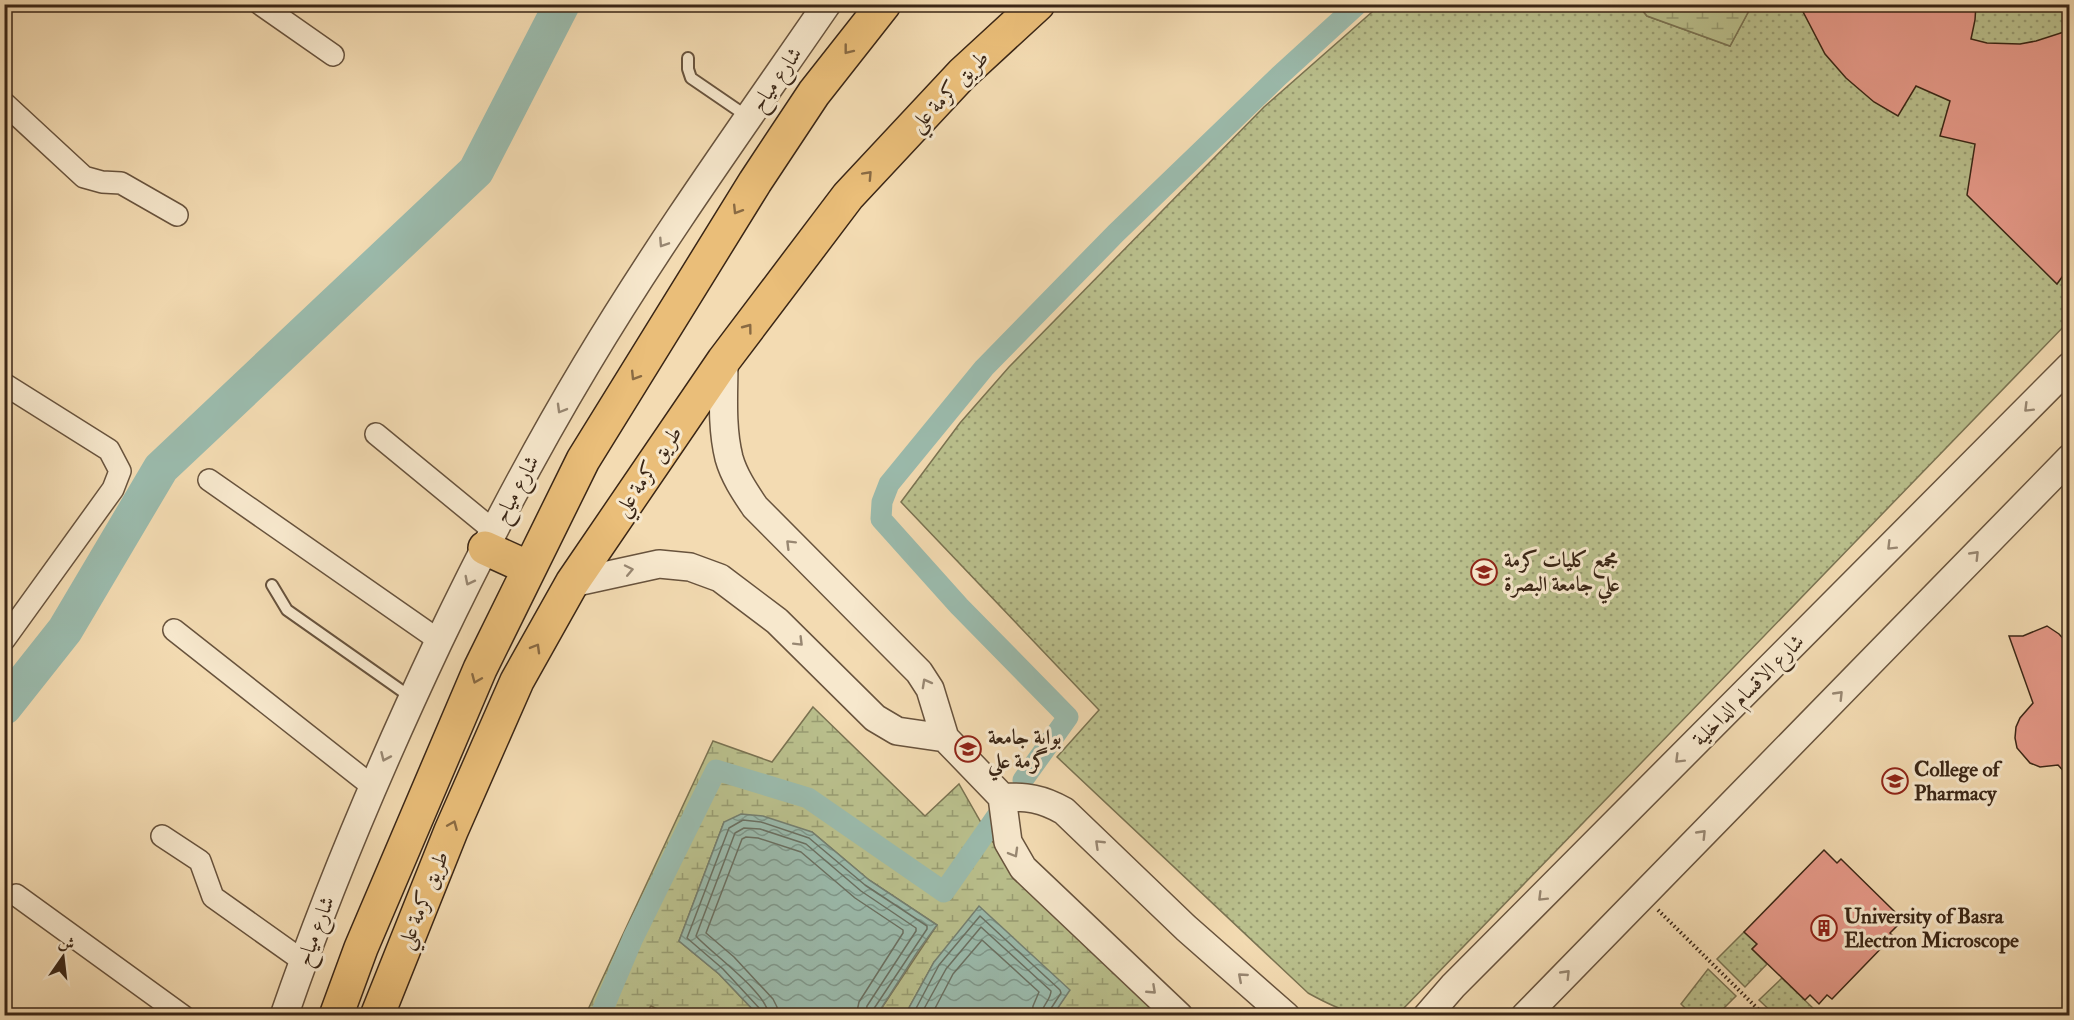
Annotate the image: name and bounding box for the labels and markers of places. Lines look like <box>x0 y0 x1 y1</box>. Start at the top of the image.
place label: مجمع كليات كرمة علي جامعة البصرة <box>1504 547 1620 604</box>
school or university icon: مجمع كليات كرمة علي جامعة البصرة <box>1469 557 1499 587</box>
place label: بوابة جامعة گرمة علي <box>987 724 1062 781</box>
school or university icon: بوابة جامعة گرمة علي <box>953 734 983 764</box>
place label: College of Pharmacy <box>1914 756 2002 807</box>
school or university icon: College of Pharmacy <box>1880 766 1910 796</box>
place label: University of Basra Electron Microscope <box>1844 903 2019 954</box>
building icon: University of Basra Electron Microscope <box>1809 913 1839 943</box>

